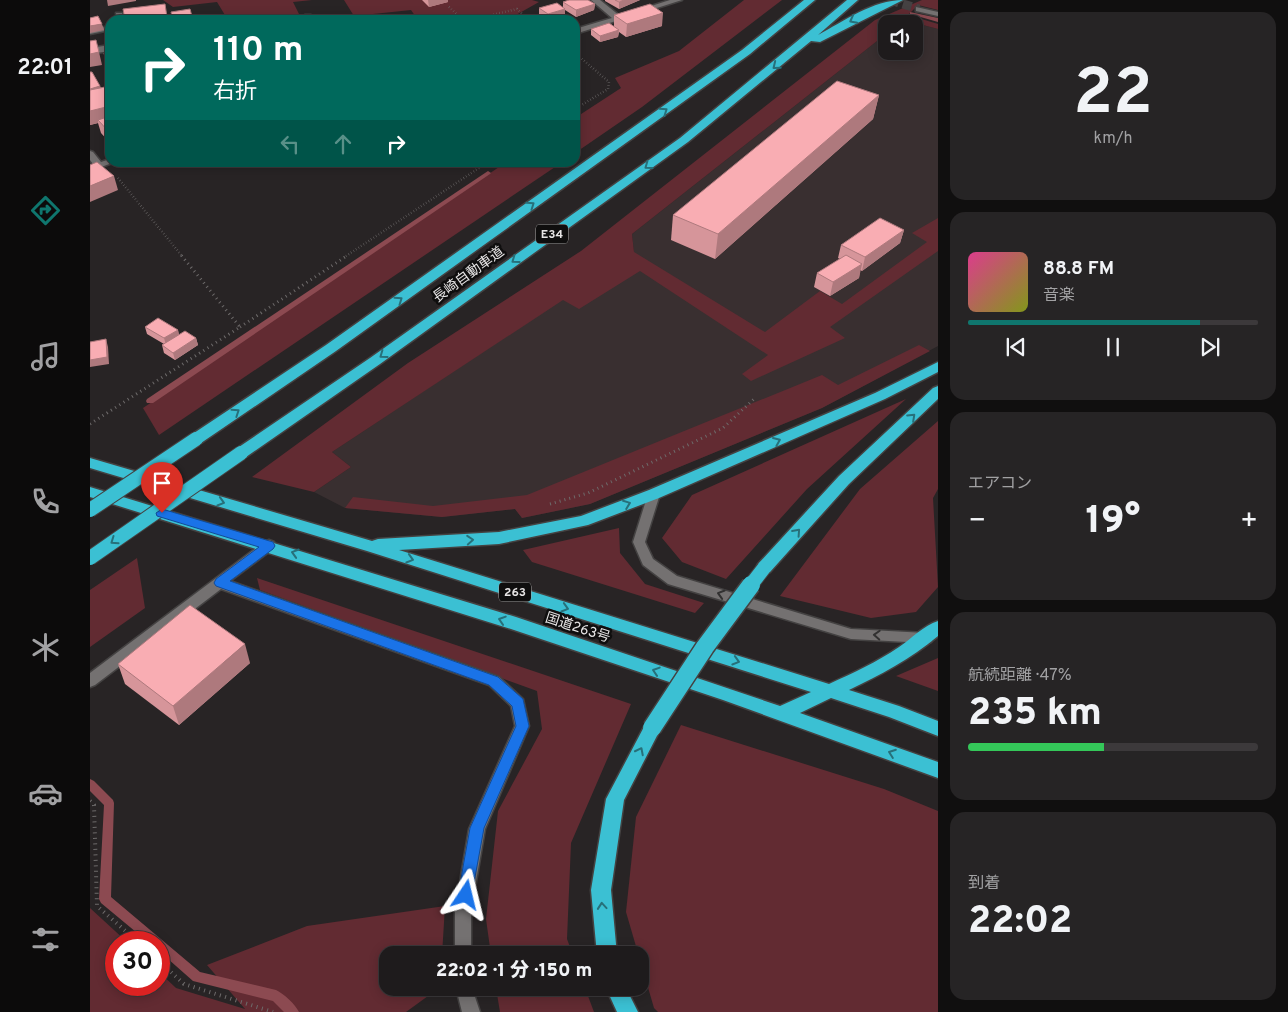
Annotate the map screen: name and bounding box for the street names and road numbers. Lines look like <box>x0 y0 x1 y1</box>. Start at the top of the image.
road number: E34 <box>536 224 568 243</box>
street label: 長崎自動車道 <box>430 244 508 307</box>
road number: 263 <box>499 582 531 602</box>
street label: 国道263号 <box>543 610 612 647</box>

